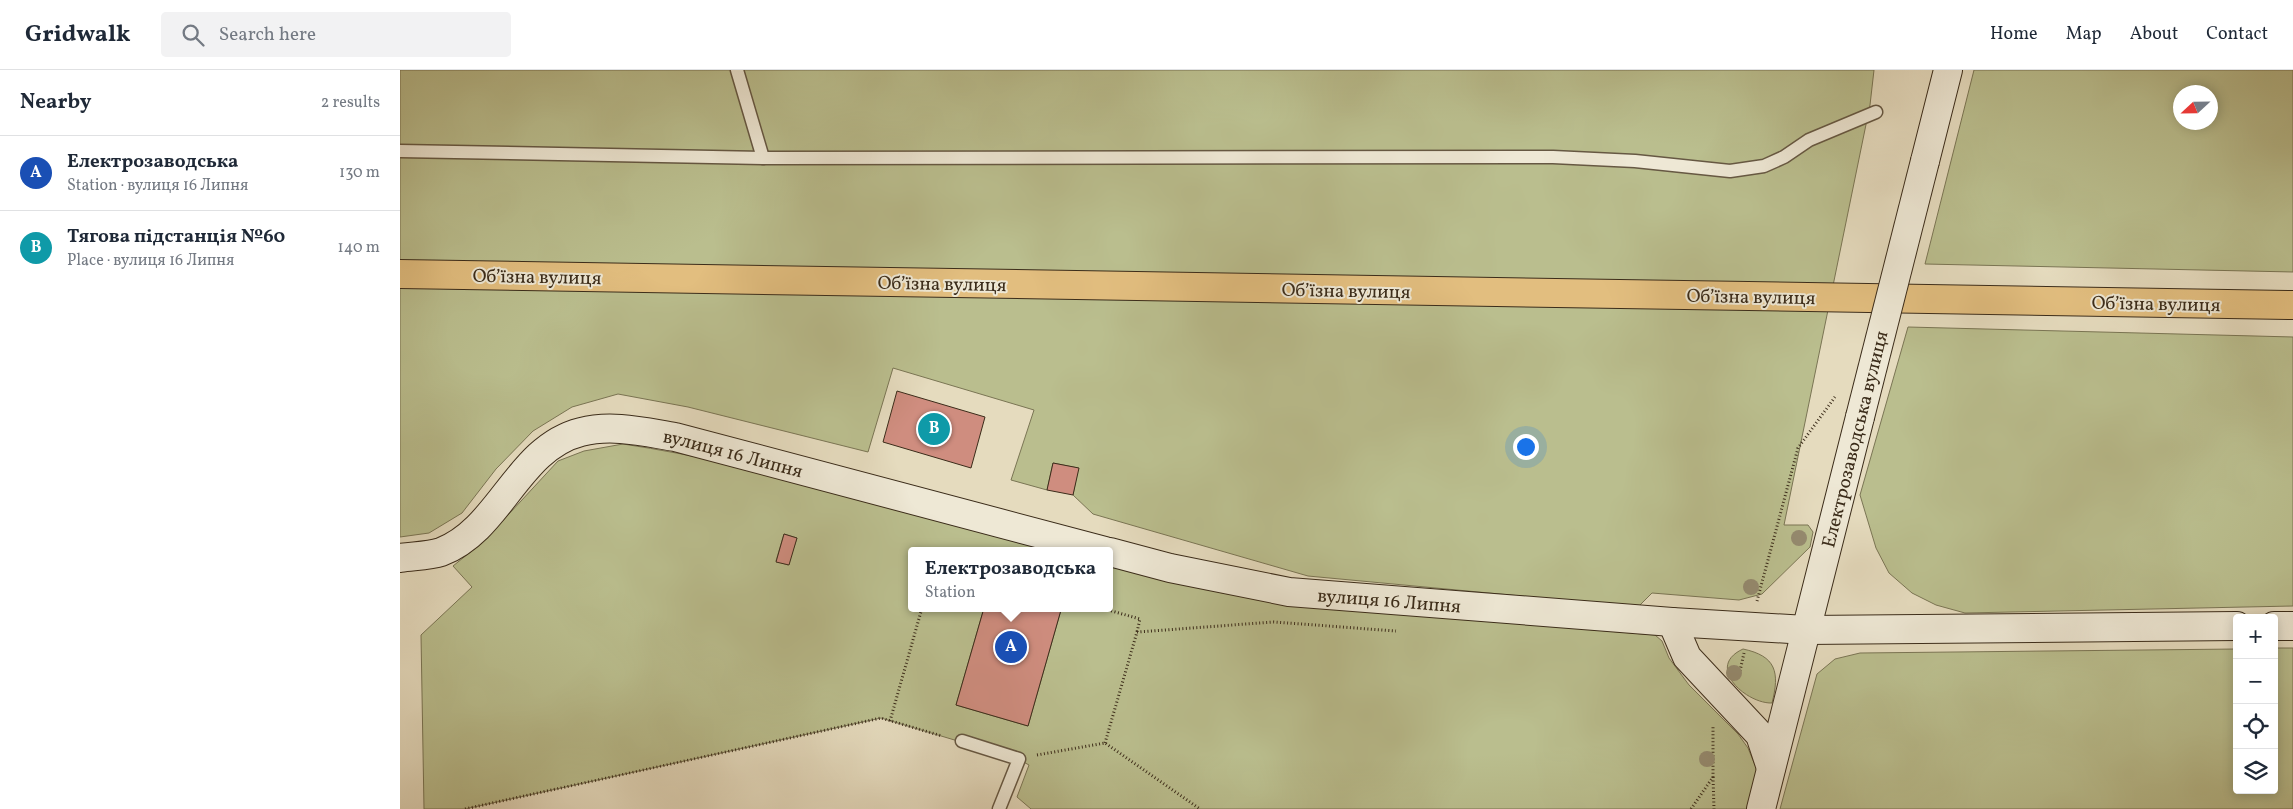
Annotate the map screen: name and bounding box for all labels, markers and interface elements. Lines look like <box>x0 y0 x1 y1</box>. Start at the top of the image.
search box <box>161 12 511 57</box>
text: Gridwalk <box>25 18 131 52</box>
icon: search <box>179 21 207 49</box>
text: Search here <box>219 22 316 48</box>
text: Home <box>1990 22 2038 47</box>
text: Map <box>2066 22 2102 47</box>
text: About <box>2130 22 2178 47</box>
text: Contact <box>2206 22 2268 47</box>
north arrow <box>2173 85 2218 130</box>
text: Nearby <box>20 88 91 117</box>
text: 2 results <box>321 92 380 114</box>
text: Електрозаводська <box>67 149 238 175</box>
text: A <box>30 162 42 184</box>
text: 130 m <box>339 162 380 184</box>
text: Station · вулиця 16 Липня <box>67 175 248 197</box>
text: Тягова підстанція №60 <box>67 224 285 250</box>
text: B <box>31 237 41 259</box>
text: 140 m <box>338 237 380 259</box>
text: Place · вулиця 16 Липня <box>67 250 234 272</box>
street label: Обʼїзна вулиця <box>472 264 602 292</box>
street label: Обʼїзна вулиця <box>877 271 1007 299</box>
street label: Обʼїзна вулиця <box>1281 278 1411 306</box>
street label: Обʼїзна вулиця <box>1686 284 1816 312</box>
street label: Обʼїзна вулиця <box>2091 291 2221 319</box>
street label: Електрозаводська вулиця <box>1816 328 1896 551</box>
pin: B <box>918 410 950 448</box>
street label: вулиця 16 Липня <box>661 424 805 485</box>
your location <box>1513 434 1539 460</box>
popup <box>908 547 1113 612</box>
text: Електрозаводська <box>925 556 1096 582</box>
text: Station <box>925 582 975 604</box>
street label: вулиця 16 Липня <box>1316 583 1462 620</box>
map controls <box>2233 614 2278 794</box>
button: + <box>2233 614 2278 659</box>
pin: A <box>995 628 1027 666</box>
button: − <box>2233 659 2278 704</box>
button: locate <box>2233 704 2278 749</box>
button: layers <box>2233 749 2278 794</box>

